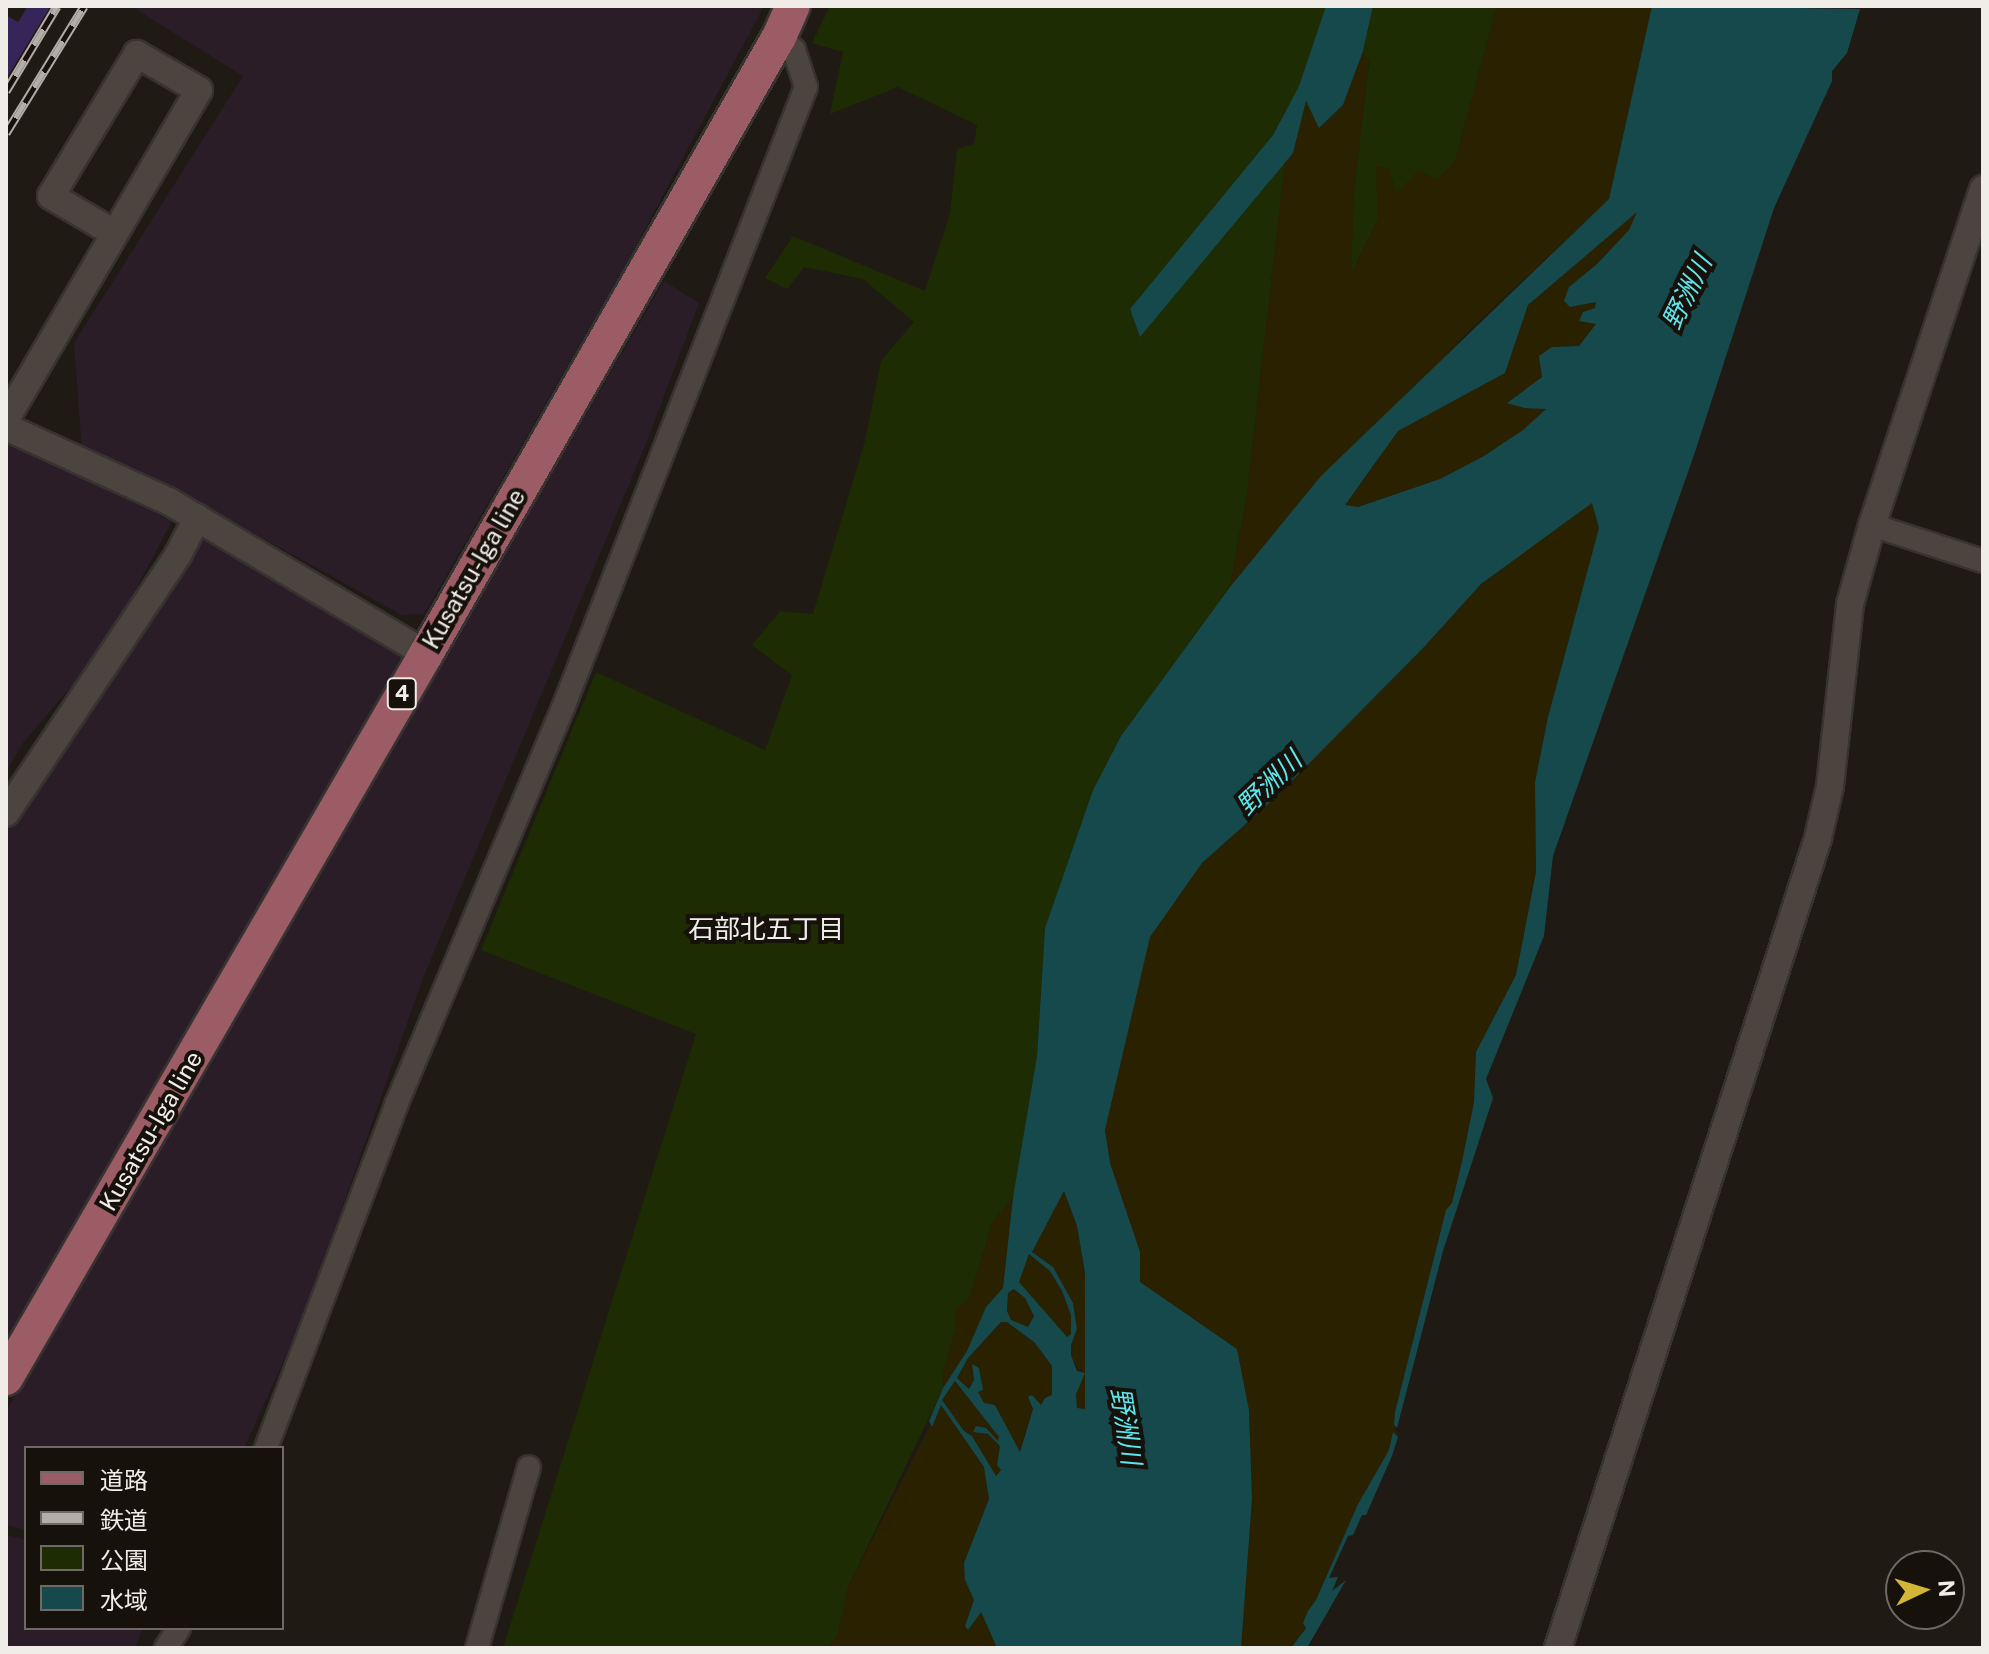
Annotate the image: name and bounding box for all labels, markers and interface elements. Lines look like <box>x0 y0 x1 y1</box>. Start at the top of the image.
water label: 野洲川 <box>1656 250 1718 334</box>
street label: Kusatsu-Iga line <box>417 484 531 654</box>
road number: 4 <box>386 676 418 712</box>
water label: 野洲川 <box>1230 745 1308 821</box>
district label: 石部北五丁目 <box>688 913 844 945</box>
street label: Kusatsu-Iga line <box>94 1046 208 1216</box>
water label: 野洲川 <box>1104 1385 1148 1467</box>
legend <box>24 1446 284 1630</box>
text: 道路 <box>100 1466 148 1494</box>
text: 鉄道 <box>100 1506 148 1534</box>
text: 公園 <box>100 1546 148 1574</box>
north arrow <box>1885 1550 1965 1630</box>
text: N <box>1933 1579 1961 1598</box>
text: 水域 <box>100 1586 148 1614</box>

